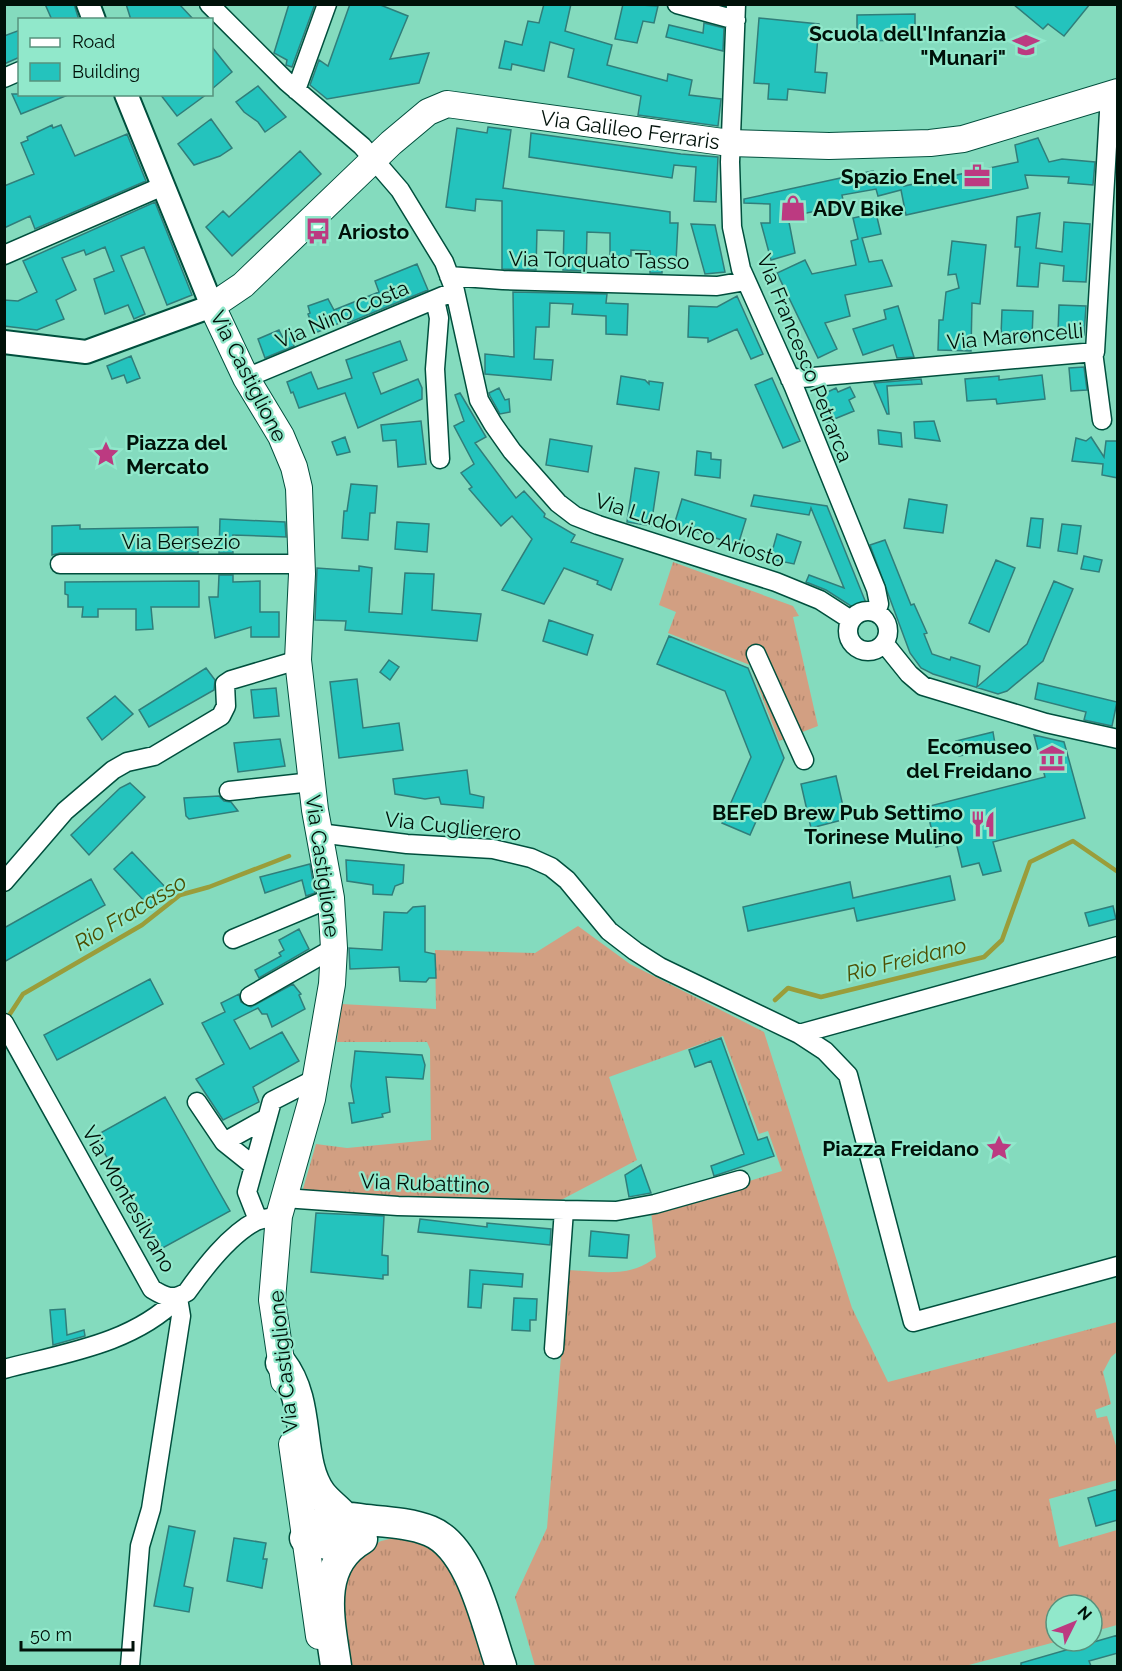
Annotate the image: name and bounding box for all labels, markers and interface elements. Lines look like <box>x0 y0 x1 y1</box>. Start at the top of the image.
legend <box>18 18 213 96</box>
place label: Scuola dell'Infanzia "Munari" <box>809 21 1006 70</box>
school or university icon: Scuola dell'Infanzia "Munari" <box>1011 30 1041 60</box>
text: Road <box>72 31 115 52</box>
text: Building <box>72 61 140 82</box>
street label: Via Galileo Ferraris <box>539 105 721 154</box>
office icon: Spazio Enel <box>962 161 992 191</box>
place label: Spazio Enel <box>841 164 957 189</box>
shop icon: ADV Bike <box>778 193 808 223</box>
place label: ADV Bike <box>813 196 904 221</box>
bus stop icon: Ariosto <box>303 216 333 246</box>
place label: Ariosto <box>338 219 410 244</box>
street label: Via Torquato Tasso <box>508 246 690 274</box>
street label: Via Francesco Petrarca <box>752 250 858 466</box>
street label: Via Nino Costa <box>272 275 412 353</box>
street label: Via Castiglione <box>205 306 293 446</box>
street label: Via Maroncelli <box>946 318 1084 354</box>
place label: Piazza del Mercato <box>126 430 227 479</box>
place icon: Piazza del Mercato <box>91 439 121 469</box>
street label: Via Ludovico Ariosto <box>592 488 788 572</box>
street label: Via Bersezio <box>121 529 241 554</box>
place label: Ecomuseo del Freidano <box>906 734 1032 783</box>
museum icon: Ecomuseo del Freidano <box>1037 743 1067 773</box>
street label: Via Castiglione <box>301 793 345 939</box>
place label: BEFeD Brew Pub Settimo Torinese Mulino <box>712 800 963 849</box>
street label: Via Cuglierero <box>384 806 522 846</box>
restaurant icon: BEFeD Brew Pub Settimo Torinese Mulino <box>968 809 998 839</box>
water label: Rio Fracasso <box>69 868 191 956</box>
water label: Rio Freidano <box>843 931 969 987</box>
street label: Via Montesilvano <box>77 1121 181 1277</box>
place icon: Piazza Freidano <box>984 1133 1014 1163</box>
place label: Piazza Freidano <box>822 1136 979 1161</box>
street label: Via Rubattino <box>360 1168 490 1198</box>
street label: Via Castiglione <box>263 1289 303 1435</box>
north arrow <box>1044 1593 1104 1653</box>
text: N <box>1073 1602 1096 1624</box>
scale bar <box>21 1614 134 1652</box>
text: 50 m <box>30 1624 72 1645</box>

